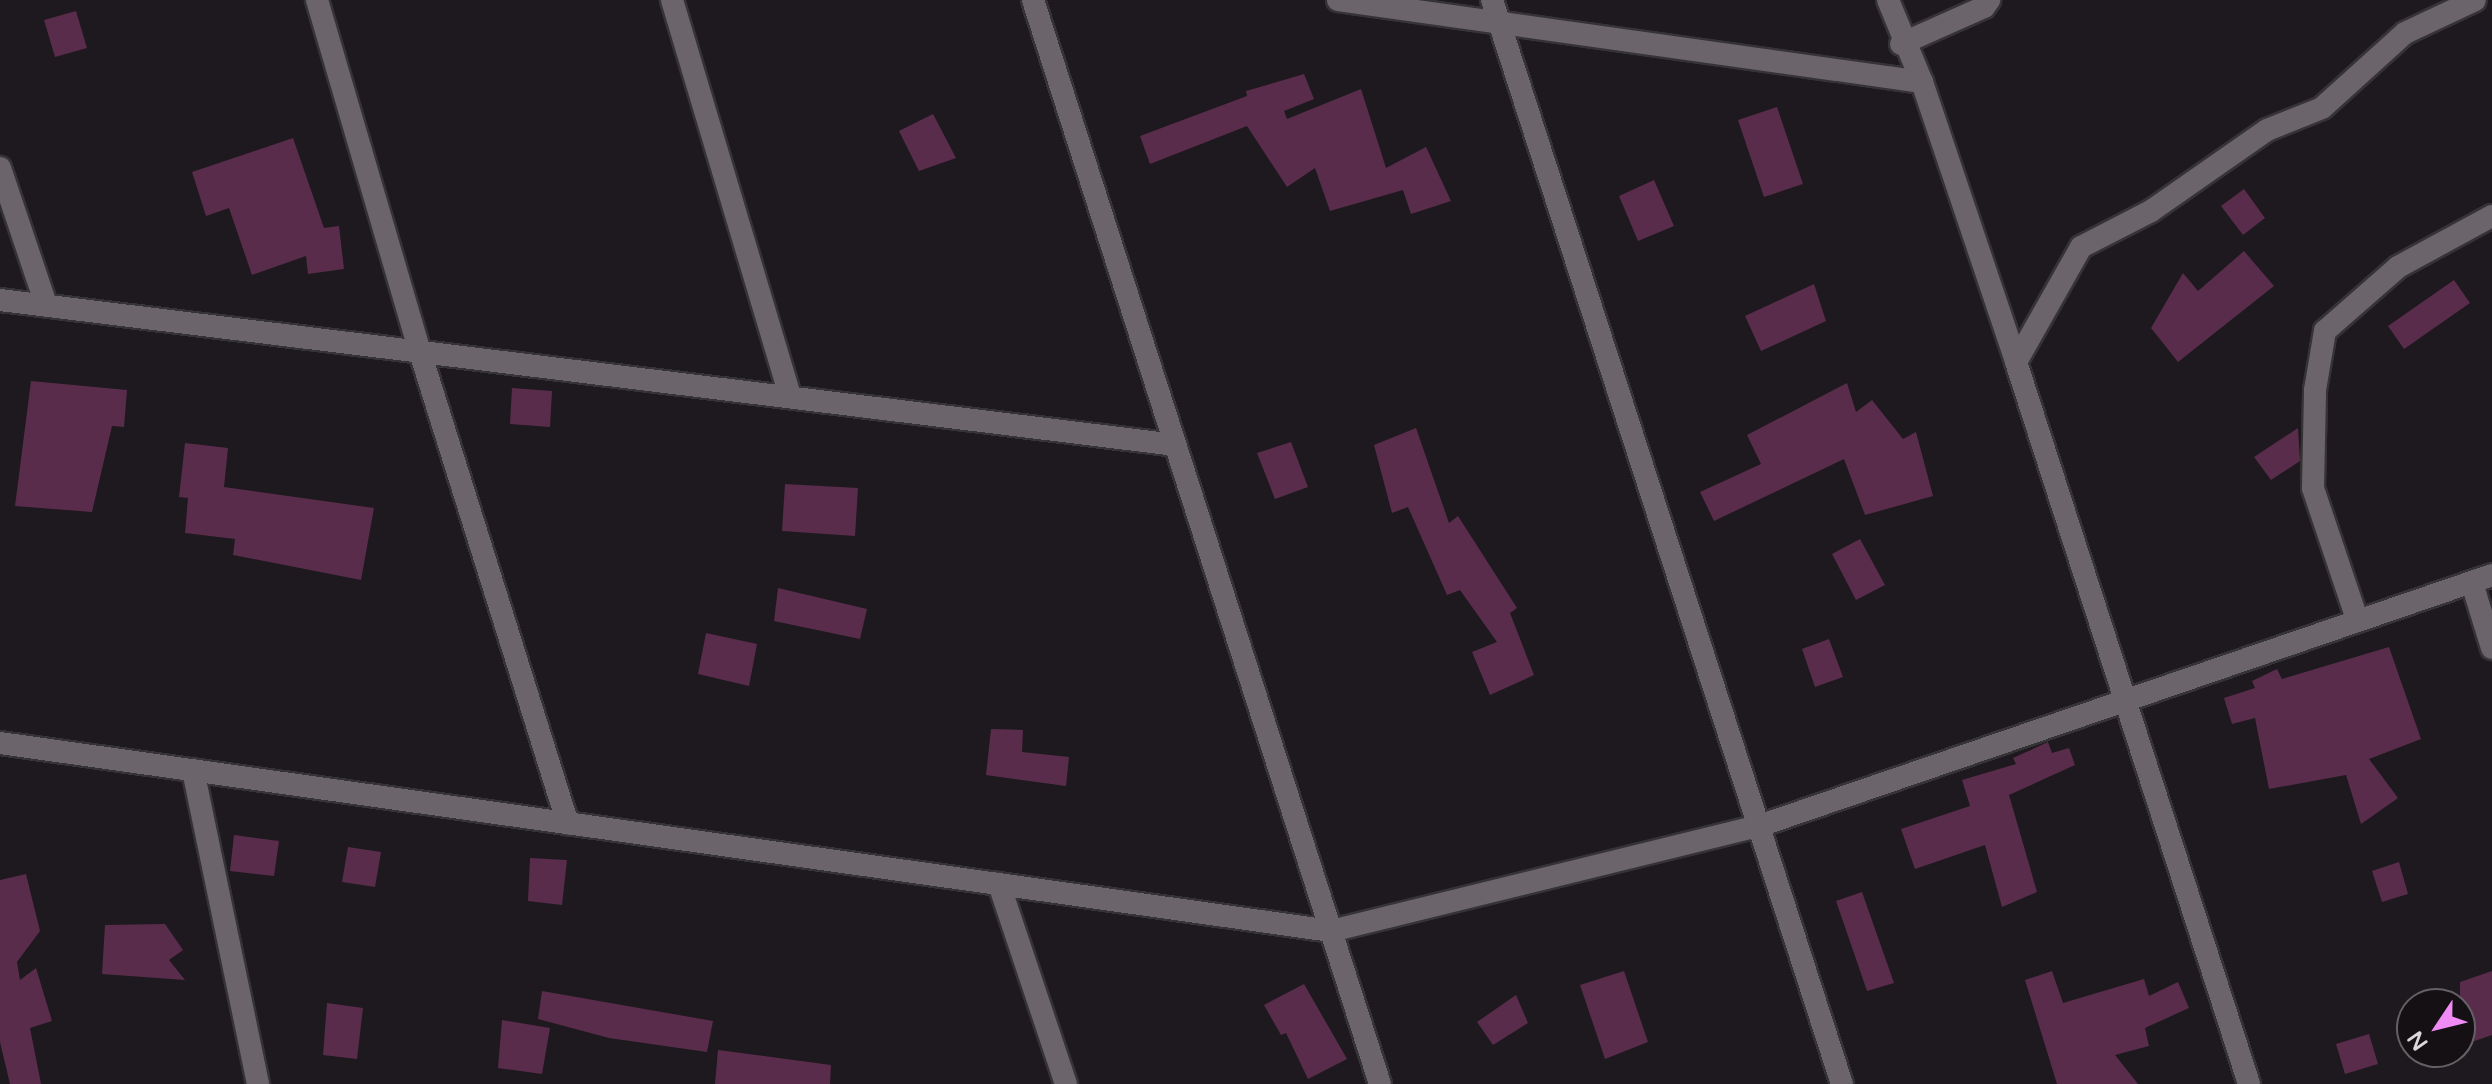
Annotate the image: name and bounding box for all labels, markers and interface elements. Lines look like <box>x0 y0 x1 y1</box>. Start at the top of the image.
north arrow <box>2396 988 2476 1068</box>
text: N <box>2402 1026 2434 1055</box>

